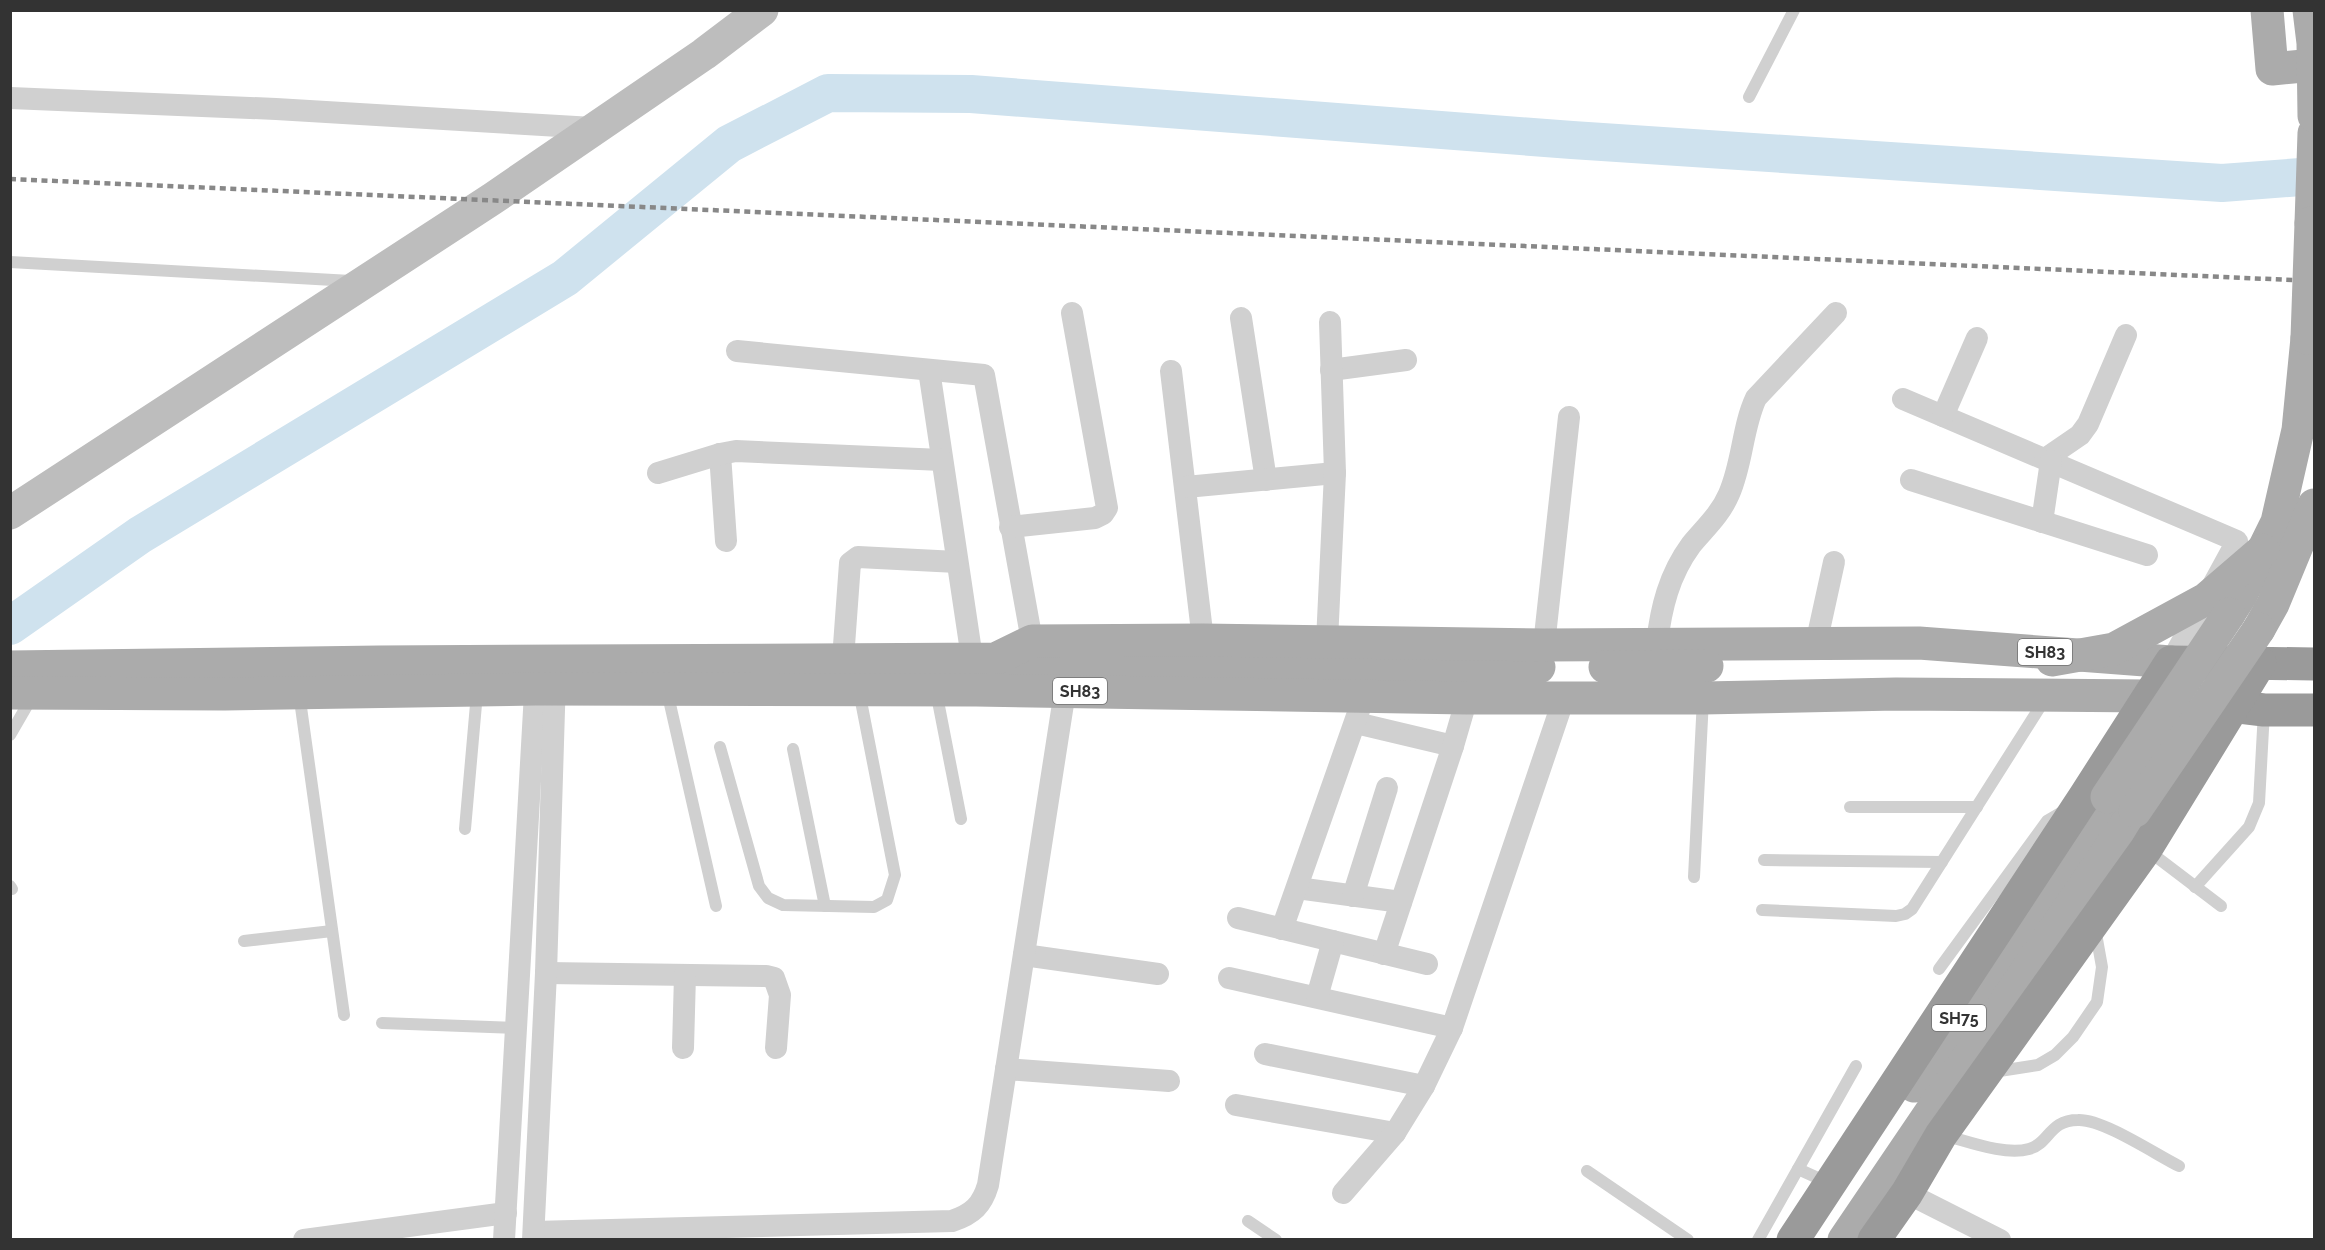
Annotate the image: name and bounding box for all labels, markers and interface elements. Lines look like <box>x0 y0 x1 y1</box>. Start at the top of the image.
road number: SH83 <box>2018 639 2072 665</box>
road number: SH83 <box>1053 678 1107 704</box>
road number: SH75 <box>1932 1005 1986 1031</box>

